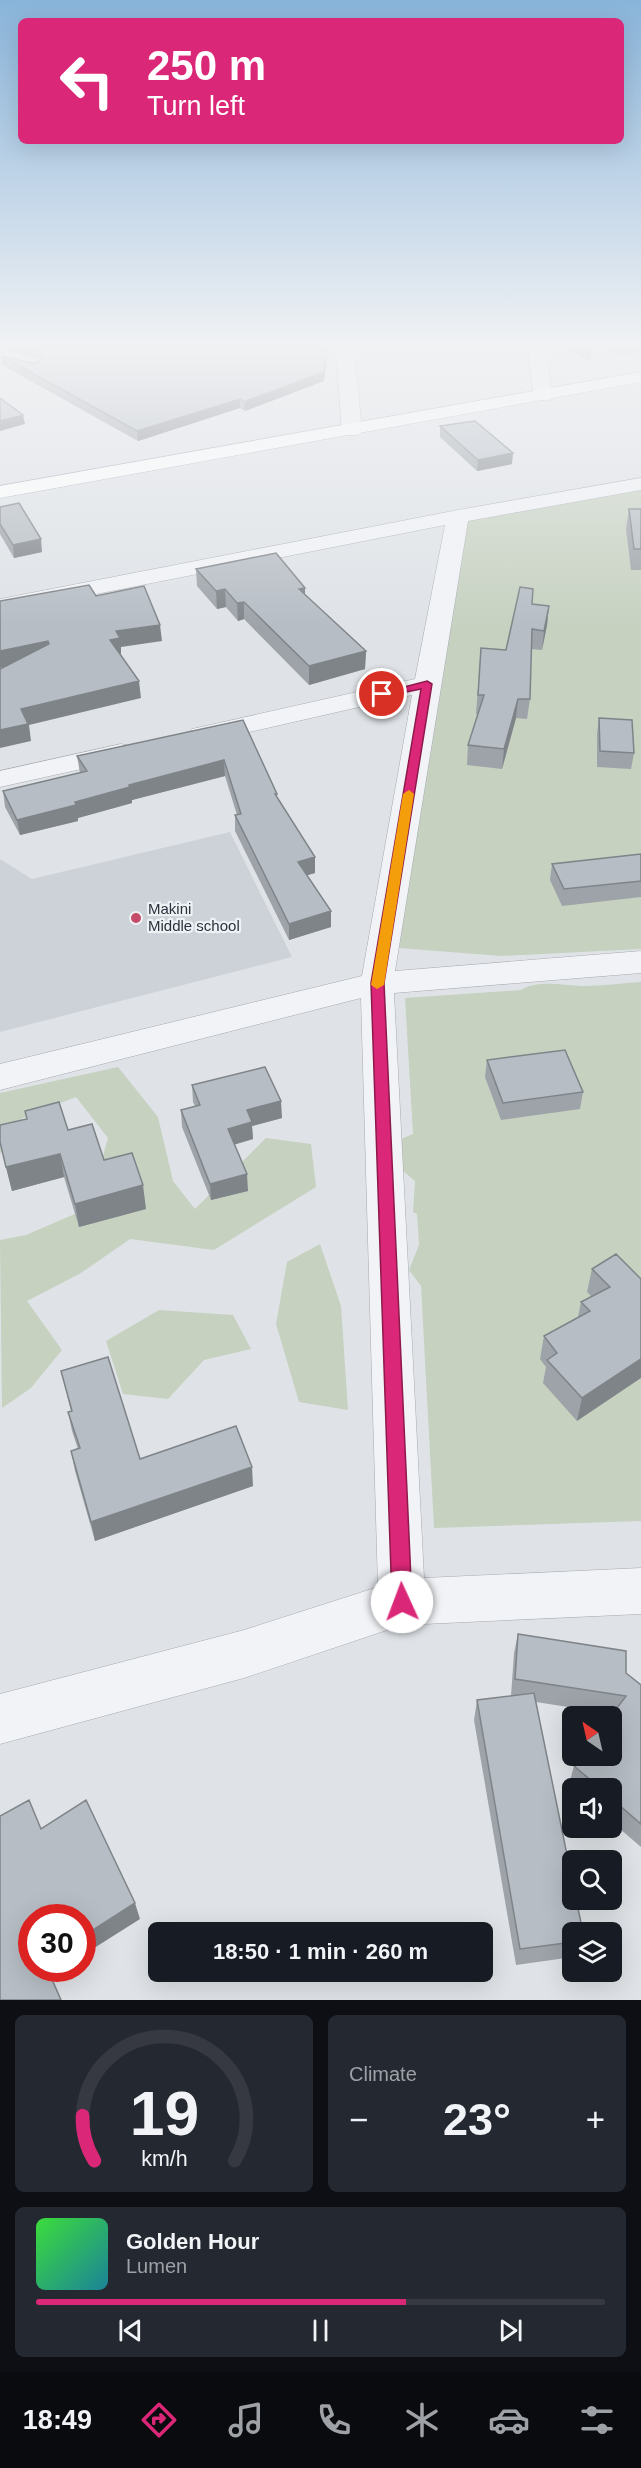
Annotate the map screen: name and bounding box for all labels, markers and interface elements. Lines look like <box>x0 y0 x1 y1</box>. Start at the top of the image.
icon: left <box>48 42 126 120</box>
text: 250 m <box>147 42 266 89</box>
text: Turn left <box>147 91 245 121</box>
pin <box>356 668 407 719</box>
icon: arrive <box>365 677 398 710</box>
place label: Makini Middle school <box>148 900 240 934</box>
marker: Makini Middle school <box>129 911 143 925</box>
position arrow <box>370 1570 434 1634</box>
north arrow <box>562 1706 622 1766</box>
map controls <box>562 1706 622 1982</box>
button: sound <box>562 1778 622 1838</box>
button: search <box>562 1850 622 1910</box>
speed limit sign: 30 <box>18 1904 96 1982</box>
button: layers <box>562 1922 622 1982</box>
text: 18:50 · 1 min · 260 m <box>213 1939 428 1964</box>
text: Climate <box>349 2063 417 2085</box>
text: 19 <box>129 2079 199 2148</box>
text: 23° <box>443 2094 511 2145</box>
text: − <box>349 2101 368 2138</box>
text: + <box>586 2101 605 2138</box>
text: km/h <box>141 2147 187 2171</box>
text: Golden Hour <box>126 2229 259 2254</box>
text: Lumen <box>126 2255 187 2277</box>
icon: previous <box>114 2314 147 2347</box>
icon: pause <box>304 2314 337 2347</box>
icon: next <box>494 2314 527 2347</box>
icon: directions <box>138 2399 180 2441</box>
icon: music <box>225 2399 267 2441</box>
icon: phone <box>313 2399 355 2441</box>
icon: climate <box>401 2399 443 2441</box>
icon: car <box>488 2399 530 2441</box>
icon: filters <box>576 2399 618 2441</box>
text: 18:49 <box>23 2405 92 2435</box>

